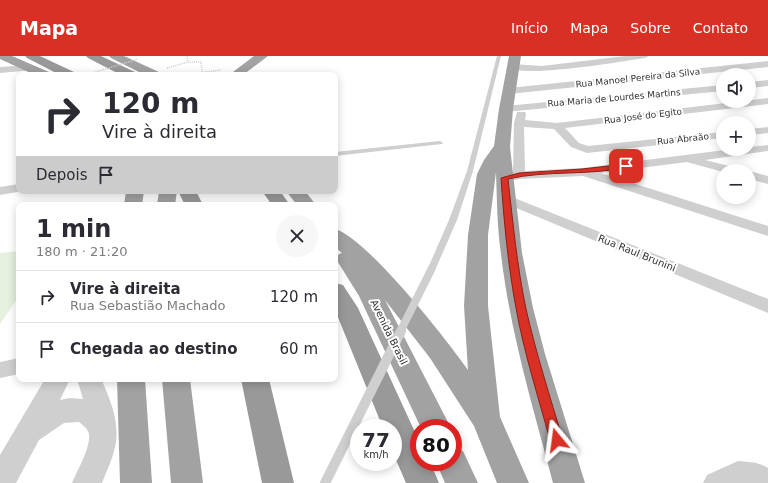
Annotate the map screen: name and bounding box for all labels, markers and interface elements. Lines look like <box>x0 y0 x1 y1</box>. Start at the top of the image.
text: Mapa <box>20 17 78 39</box>
text: Início <box>511 20 548 36</box>
text: Mapa <box>570 20 608 36</box>
text: Sobre <box>630 20 671 36</box>
text: Contato <box>693 20 748 36</box>
street label: Rua Manoel Pereira da Silva <box>575 66 701 90</box>
map controls <box>716 68 756 204</box>
button: sound <box>716 68 756 108</box>
text: 120 m <box>102 87 199 120</box>
street label: Rua Maria de Lourdes Martins <box>547 87 681 109</box>
icon: right <box>36 88 88 140</box>
street label: Rua José do Egito <box>604 106 683 126</box>
button: + <box>716 116 756 156</box>
text: Vire à direita <box>102 121 217 142</box>
street label: Rua Abraão <box>657 131 710 147</box>
pin <box>609 149 643 183</box>
icon: arrive <box>615 155 637 177</box>
icon: arrive <box>95 164 117 186</box>
button: − <box>716 164 756 204</box>
text: Depois <box>36 166 87 184</box>
text: 1 min <box>36 215 111 243</box>
button: close <box>276 215 318 257</box>
street label: Rua Raul Brunini <box>597 232 677 274</box>
text: 180 m · 21:20 <box>36 244 127 259</box>
text: Vire à direita <box>70 280 181 298</box>
icon: right <box>36 286 58 308</box>
text: 120 m <box>270 288 318 306</box>
text: Rua Sebastião Machado <box>70 298 226 313</box>
street label: Avenida Brasil <box>369 298 409 366</box>
icon: arrive <box>36 338 58 360</box>
text: Chegada ao destino <box>70 340 238 358</box>
text: 60 m <box>280 340 318 358</box>
speed limit sign: 80 <box>410 419 462 471</box>
position arrow <box>536 419 578 461</box>
text: 77 <box>362 428 390 452</box>
text: km/h <box>363 449 389 460</box>

